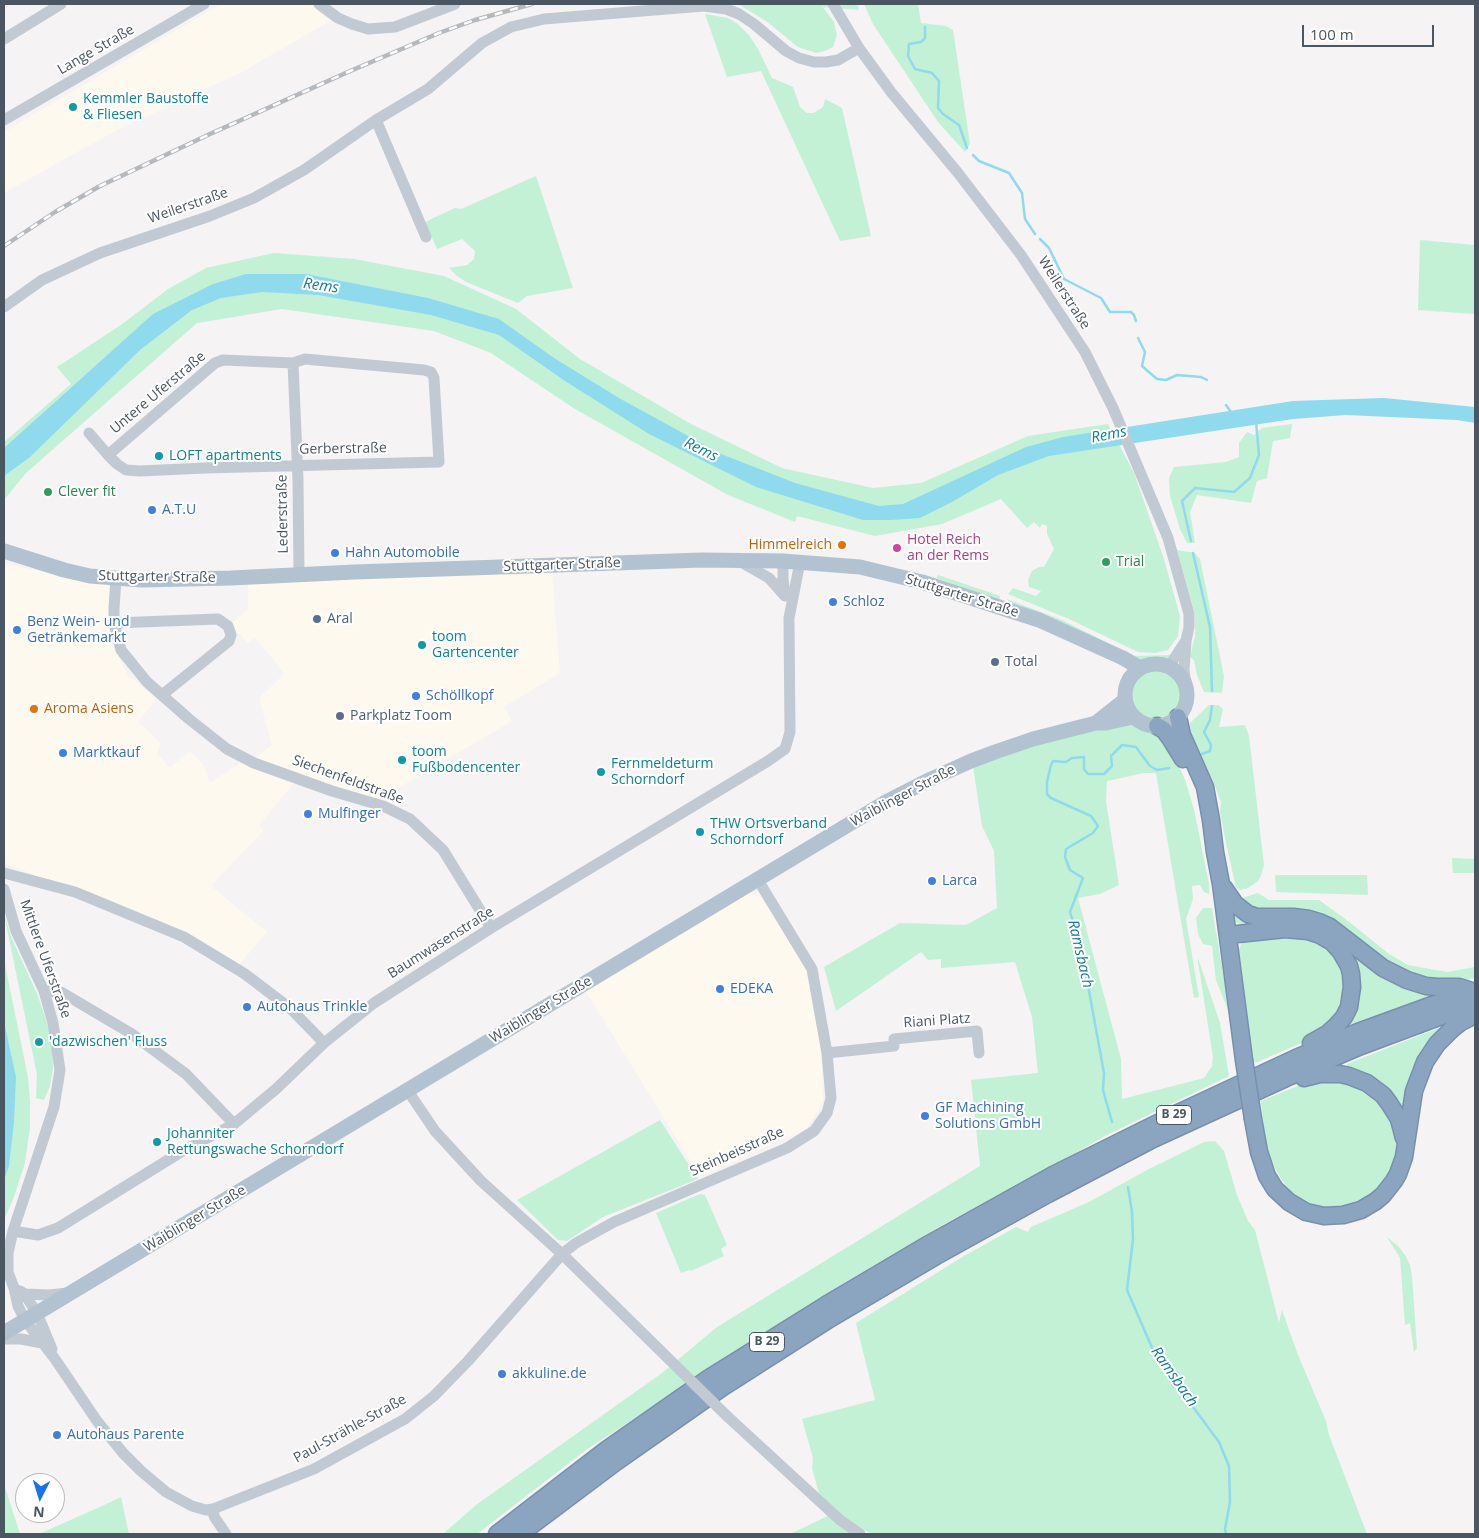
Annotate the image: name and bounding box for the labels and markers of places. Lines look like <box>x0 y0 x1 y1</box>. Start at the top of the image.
place label: Kemmler Baustoffe & Fliesen <box>83 91 209 124</box>
marker: Kemmler Baustoffe & Fliesen <box>67 101 79 113</box>
place label: LOFT apartments <box>169 448 282 464</box>
marker: LOFT apartments <box>153 450 165 462</box>
place label: Clever fit <box>58 484 116 500</box>
marker: Clever fit <box>42 486 54 498</box>
place label: A.T.U <box>162 502 196 518</box>
marker: A.T.U <box>146 504 158 516</box>
place label: Hotel Reich an der Rems <box>907 532 989 564</box>
place label: Himmelreich <box>748 537 832 553</box>
marker: Himmelreich <box>836 539 848 551</box>
marker: Hotel Reich an der Rems <box>891 542 903 554</box>
place label: Hahn Automobile <box>345 545 460 561</box>
marker: Hahn Automobile <box>329 547 341 559</box>
place label: Trial <box>1116 554 1144 570</box>
marker: Trial <box>1100 556 1112 568</box>
place label: Schloz <box>843 594 884 610</box>
marker: Schloz <box>827 596 839 608</box>
place label: Aral <box>327 611 353 627</box>
marker: Aral <box>311 613 323 625</box>
place label: Benz Wein- und Getränkemarkt <box>27 614 129 646</box>
marker: Benz Wein- und Getränkemarkt <box>11 624 23 636</box>
place label: toom Gartencenter <box>432 629 519 662</box>
marker: toom Gartencenter <box>416 639 428 651</box>
place label: Total <box>1005 654 1037 670</box>
marker: Total <box>989 656 1001 668</box>
place label: Schöllkopf <box>426 688 494 704</box>
marker: Schöllkopf <box>410 690 422 702</box>
place label: Aroma Asiens <box>44 701 134 717</box>
marker: Aroma Asiens <box>28 703 40 715</box>
place label: Parkplatz Toom <box>350 708 452 724</box>
marker: Parkplatz Toom <box>334 710 346 722</box>
place label: toom Fußbodencenter <box>412 744 520 776</box>
place label: Marktkauf <box>73 745 140 761</box>
marker: Marktkauf <box>57 747 69 759</box>
marker: toom Fußbodencenter <box>396 754 408 766</box>
place label: Fernmeldeturm Schorndorf <box>611 756 713 789</box>
marker: Fernmeldeturm Schorndorf <box>595 766 607 778</box>
place label: Mulfinger <box>318 806 381 822</box>
marker: Mulfinger <box>302 808 314 820</box>
place label: THW Ortsverband Schorndorf <box>710 816 827 849</box>
marker: THW Ortsverband Schorndorf <box>694 826 706 838</box>
place label: Larca <box>942 873 977 889</box>
marker: Larca <box>926 875 938 887</box>
place label: EDEKA <box>730 981 773 997</box>
marker: EDEKA <box>714 983 726 995</box>
place label: Autohaus Trinkle <box>257 999 367 1015</box>
marker: Autohaus Trinkle <box>241 1001 253 1013</box>
place label: 'dazwischen' Fluss <box>49 1034 167 1050</box>
marker: 'dazwischen' Fluss <box>33 1036 45 1048</box>
place label: GF Machining Solutions GmbH <box>935 1100 1041 1132</box>
marker: GF Machining Solutions GmbH <box>919 1110 931 1122</box>
place label: Johanniter Rettungswache Schorndorf <box>167 1126 343 1158</box>
marker: Johanniter Rettungswache Schorndorf <box>151 1136 163 1148</box>
place label: akkuline.de <box>512 1366 587 1382</box>
marker: akkuline.de <box>496 1368 508 1380</box>
place label: Autohaus Parente <box>67 1427 184 1443</box>
marker: Autohaus Parente <box>51 1429 63 1441</box>

